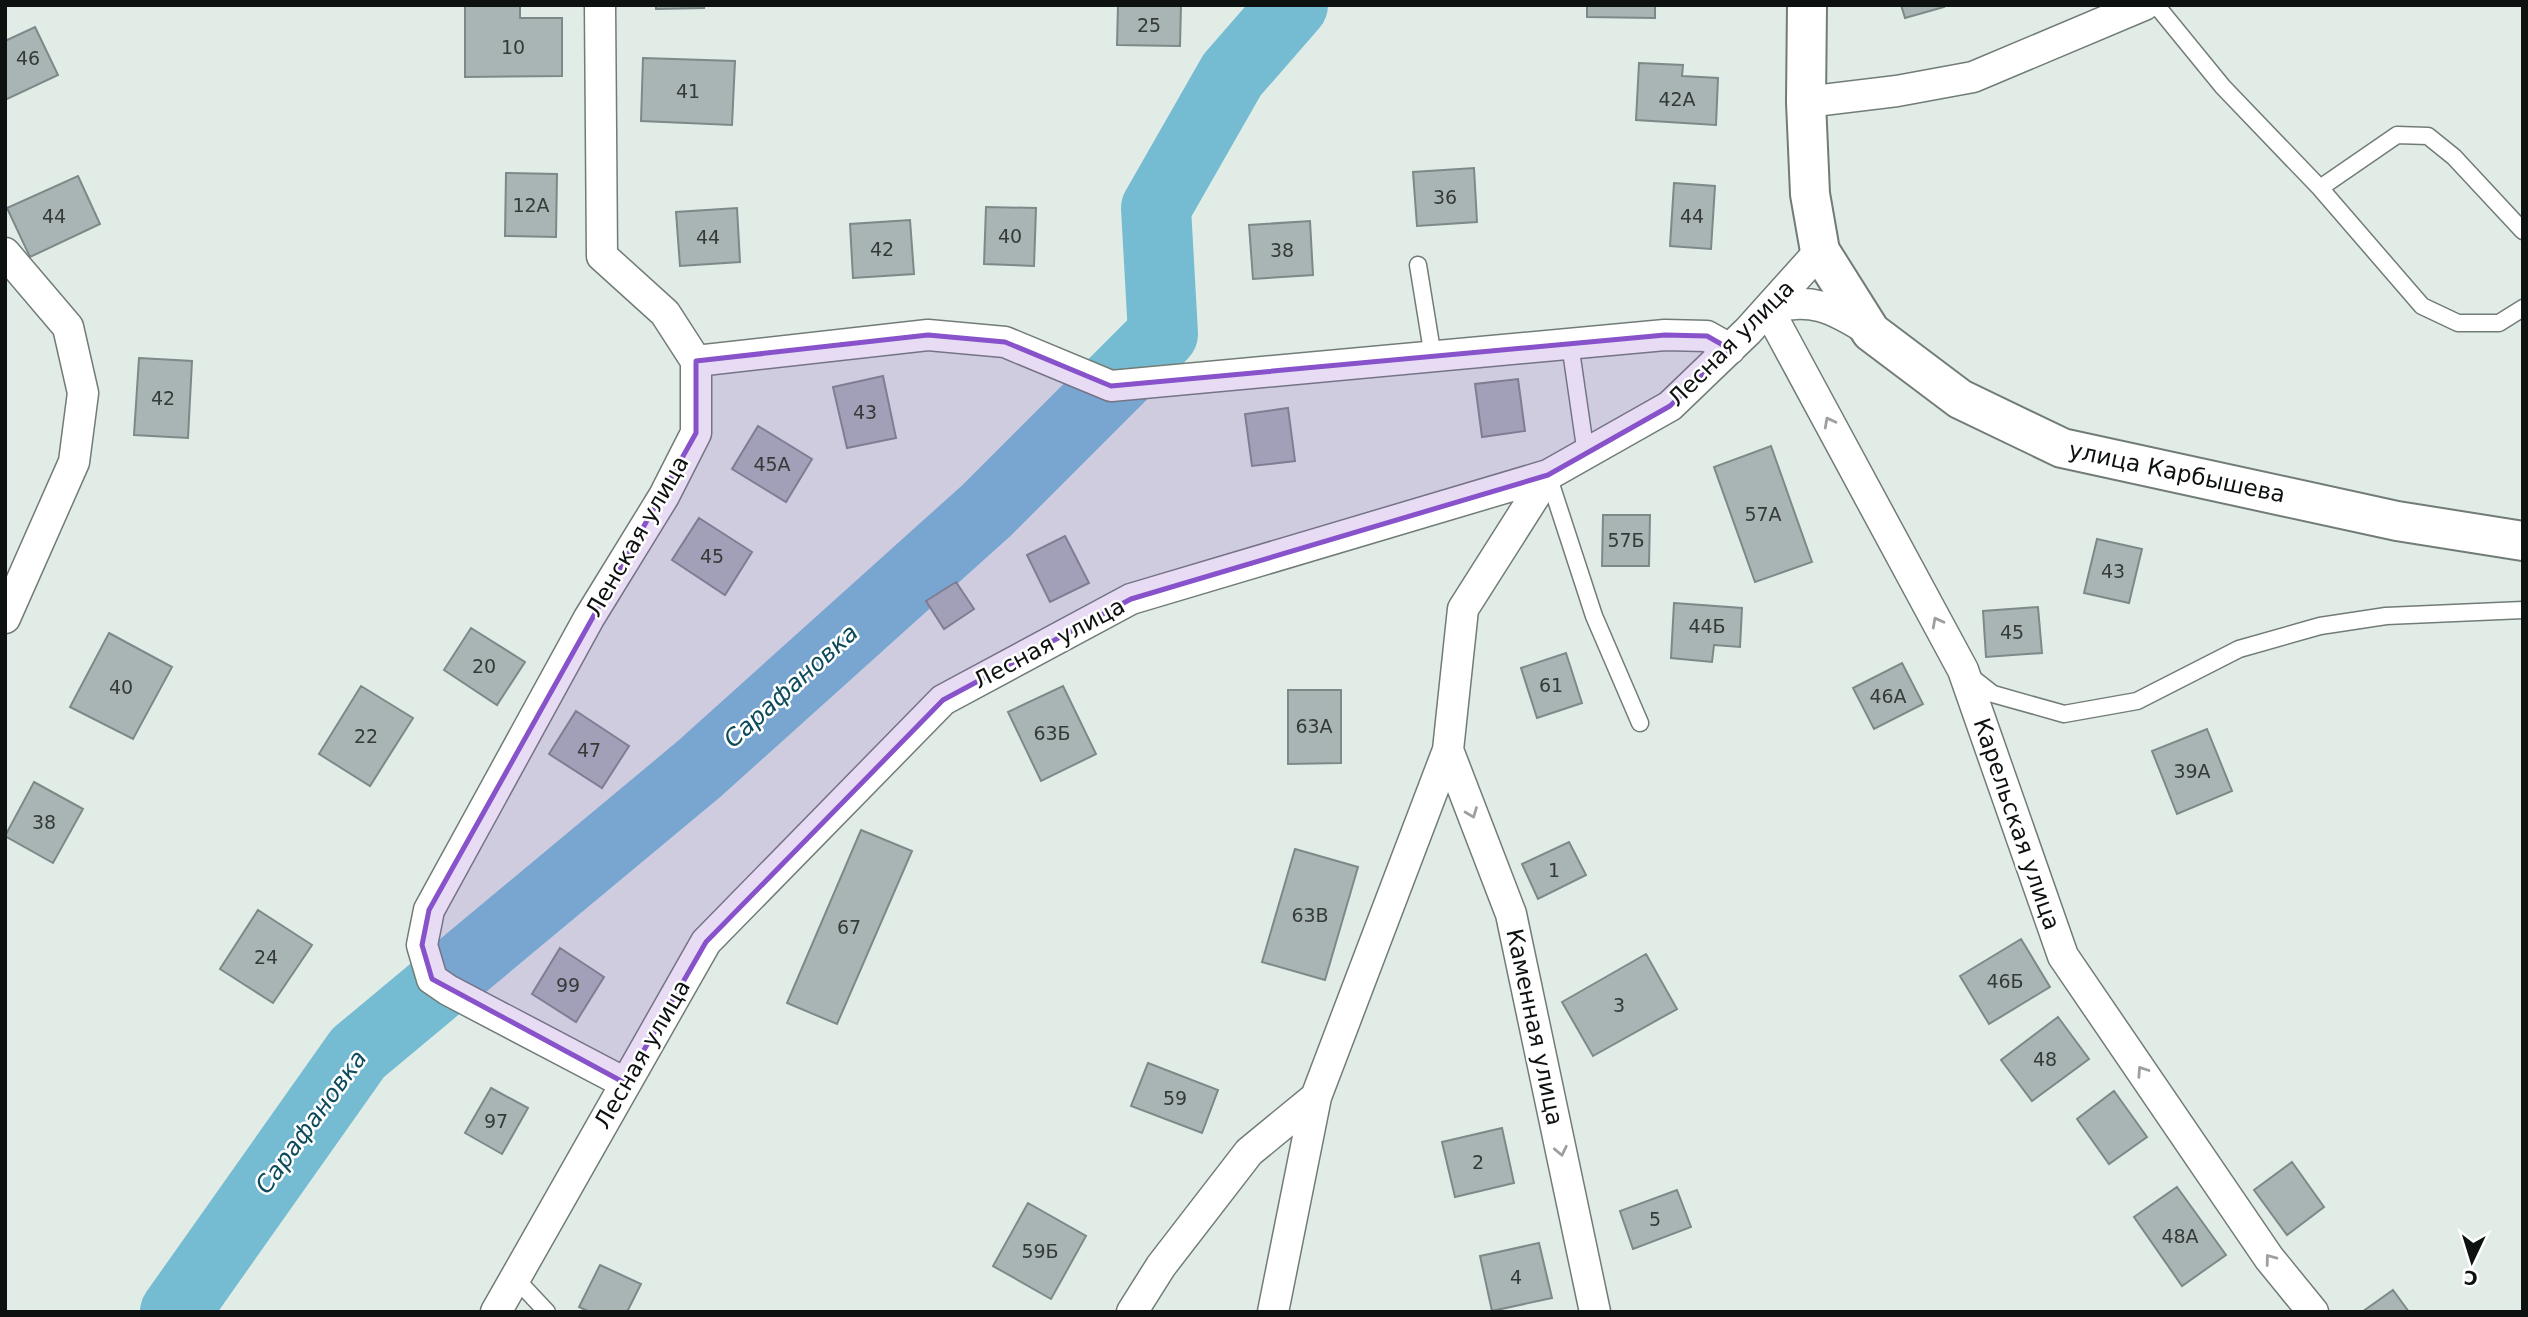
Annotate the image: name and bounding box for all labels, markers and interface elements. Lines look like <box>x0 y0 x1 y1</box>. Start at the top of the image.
house number: 25 <box>1137 14 1161 36</box>
house number: 10 <box>501 36 525 58</box>
house number: 46 <box>16 47 40 69</box>
house number: 41 <box>676 80 700 102</box>
house number: 42А <box>1658 88 1696 110</box>
house number: 36 <box>1433 186 1457 208</box>
house number: 12А <box>512 194 550 216</box>
house number: 44 <box>42 205 66 227</box>
house number: 44 <box>1680 205 1704 227</box>
house number: 40 <box>998 225 1022 247</box>
house number: 44 <box>696 226 720 248</box>
house number: 42 <box>870 238 894 260</box>
house number: 38 <box>1270 239 1294 261</box>
street label: Лесная улица <box>1663 275 1799 411</box>
house number: 42 <box>151 387 175 409</box>
house number: 43 <box>853 401 877 423</box>
one-way arrow <box>1824 416 1837 429</box>
street label: улица Карбышева <box>2066 436 2288 508</box>
street label: Ленская улица <box>580 451 694 621</box>
house number: 45А <box>753 453 791 475</box>
house number: 57А <box>1744 503 1782 525</box>
house number: 57Б <box>1607 529 1645 551</box>
house number: 45 <box>700 545 724 567</box>
house number: 43 <box>2101 560 2125 582</box>
street label: Лесная улица <box>969 592 1129 694</box>
house number: 44Б <box>1688 615 1726 637</box>
one-way arrow <box>1932 617 1945 629</box>
water label: Сарафановка <box>718 619 864 753</box>
house number: 45 <box>2000 621 2024 643</box>
house number: 20 <box>472 655 496 677</box>
house number: 61 <box>1539 674 1563 696</box>
house number: 40 <box>109 676 133 698</box>
house number: 46А <box>1869 685 1907 707</box>
house number: 63А <box>1295 715 1333 737</box>
street label: Карельская улица <box>1969 715 2065 933</box>
house number: 63Б <box>1033 722 1071 744</box>
house number: 22 <box>354 725 378 747</box>
house number: 47 <box>577 739 601 761</box>
house number: 39А <box>2173 760 2211 782</box>
one-way arrow <box>1464 807 1478 819</box>
house number: 38 <box>32 811 56 833</box>
house number: 1 <box>1548 859 1560 881</box>
house number: 63В <box>1291 904 1329 926</box>
house number: 67 <box>837 916 861 938</box>
street label: Каменная улица <box>1501 926 1569 1128</box>
house number: 24 <box>254 946 278 968</box>
house number: 46Б <box>1986 970 2024 992</box>
house number: 99 <box>556 974 580 996</box>
street label: Лесная улица <box>589 975 695 1133</box>
house number: 3 <box>1613 994 1625 1016</box>
water label: Сарафановка <box>250 1045 372 1199</box>
house number: 48 <box>2033 1048 2057 1070</box>
one-way arrow <box>2138 1066 2150 1079</box>
house number: 59 <box>1163 1087 1187 1109</box>
house number: 97 <box>484 1110 508 1132</box>
one-way arrow <box>1553 1145 1568 1157</box>
house number: 2 <box>1472 1151 1484 1173</box>
house number: 5 <box>1649 1208 1661 1230</box>
house number: 48А <box>2161 1225 2199 1247</box>
north arrow <box>2437 1226 2507 1296</box>
house number: 59Б <box>1021 1240 1059 1262</box>
one-way arrow <box>2266 1254 2279 1266</box>
house number: 4 <box>1510 1266 1522 1288</box>
text: С <box>2463 1266 2479 1289</box>

